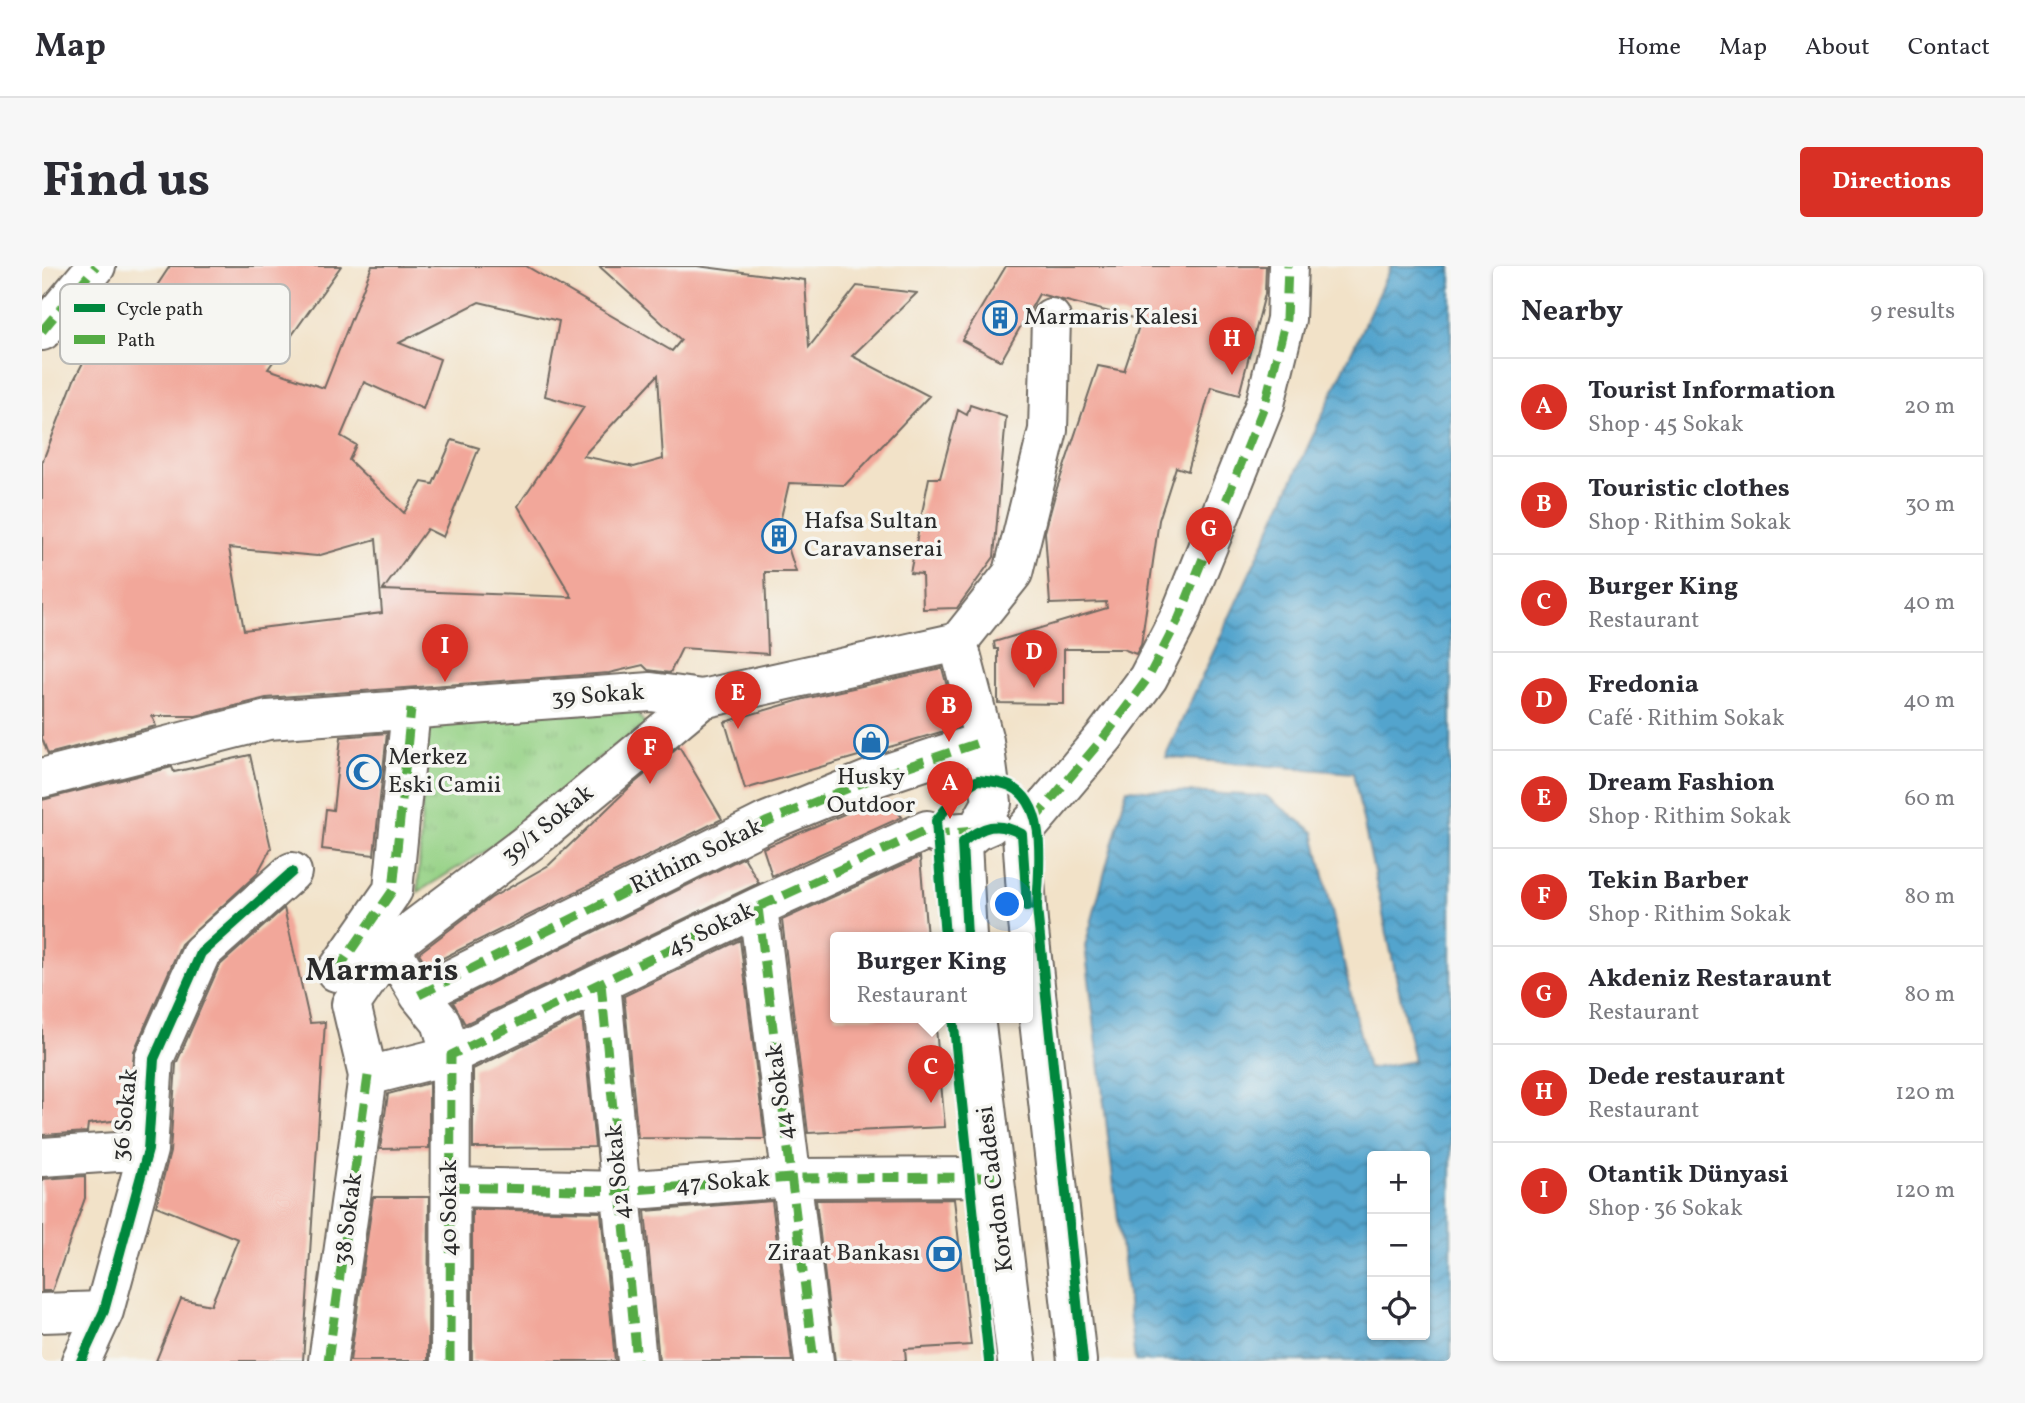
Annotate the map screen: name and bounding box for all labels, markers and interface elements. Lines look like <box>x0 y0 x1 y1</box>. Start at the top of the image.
text: Map <box>35 25 106 71</box>
text: Home <box>1617 31 1681 65</box>
text: Map <box>1719 31 1767 65</box>
text: About <box>1805 31 1870 65</box>
text: Contact <box>1908 31 1990 65</box>
button: Directions <box>1800 147 1983 217</box>
text: Find us <box>42 148 210 217</box>
legend <box>60 284 290 364</box>
text: Nearby <box>1521 291 1623 333</box>
text: 9 results <box>1870 296 1955 328</box>
text: Cycle path <box>117 297 203 323</box>
building icon: Marmaris Kalesi <box>981 299 1019 337</box>
place label: Marmaris Kalesi <box>1024 301 1198 335</box>
pin: H <box>1209 317 1255 375</box>
text: Path <box>117 328 155 354</box>
text: Tourist Information <box>1588 373 1836 409</box>
text: A <box>1536 391 1552 423</box>
text: 20 m <box>1904 391 1955 423</box>
text: Shop · 45 Sokak <box>1588 409 1743 441</box>
text: Touristic clothes <box>1588 471 1790 507</box>
text: B <box>1536 489 1552 521</box>
text: 30 m <box>1905 489 1955 521</box>
place label: Hafsa Sultan Caravanserai <box>804 505 943 567</box>
pin: G <box>1186 507 1232 565</box>
text: Shop · Rithim Sokak <box>1588 507 1791 539</box>
building icon: Hafsa Sultan Caravanserai <box>760 517 798 555</box>
text: Burger King <box>1588 569 1738 605</box>
text: C <box>1537 587 1551 619</box>
text: 40 m <box>1903 587 1955 619</box>
text: Restaurant <box>1588 605 1699 637</box>
pin: I <box>422 624 468 682</box>
pin: D <box>1011 630 1057 688</box>
text: Fredonia <box>1588 667 1699 703</box>
pin: E <box>715 671 761 729</box>
street label: 39 Sokak <box>550 676 646 716</box>
pin: B <box>926 684 972 742</box>
text: D <box>1536 685 1552 717</box>
text: 40 m <box>1903 685 1955 717</box>
text: Café · Rithim Sokak <box>1588 703 1785 735</box>
shop icon: Husky Outdoor <box>852 723 890 761</box>
pin: F <box>627 726 673 784</box>
place label: Merkez Eski Camii <box>388 741 501 803</box>
mosque icon: Merkez Eski Camii <box>345 753 383 791</box>
place label: Husky Outdoor <box>827 761 915 823</box>
pin: A <box>927 761 973 819</box>
text: Dream Fashion <box>1588 765 1775 801</box>
street label: 39/1 Sokak <box>494 777 602 873</box>
text: E <box>1537 783 1551 815</box>
text: 60 m <box>1905 783 1955 815</box>
text: Shop · Rithim Sokak <box>1588 801 1791 833</box>
street label: Rithim Sokak <box>625 810 769 904</box>
text: Tekin Barber <box>1588 863 1749 899</box>
text: F <box>1537 881 1551 913</box>
text: 80 m <box>1905 881 1955 913</box>
your location <box>990 887 1024 921</box>
street label: 45 Sokak <box>661 894 761 966</box>
text: Shop · Rithim Sokak <box>1588 899 1791 931</box>
popup <box>830 932 1033 1023</box>
text: Burger King <box>856 944 1007 980</box>
district label: Marmaris <box>305 950 459 994</box>
text: Akdeniz Restaraunt <box>1588 961 1831 997</box>
text: G <box>1536 979 1552 1011</box>
text: 80 m <box>1905 979 1955 1011</box>
text: Restaurant <box>856 980 968 1012</box>
text: Restaurant <box>1588 997 1699 1029</box>
street label: 44 Sokak <box>758 1042 804 1142</box>
pin: C <box>908 1045 954 1103</box>
text: Dede restaurant <box>1588 1059 1785 1095</box>
street label: 36 Sokak <box>104 1067 148 1163</box>
text: H <box>1535 1077 1553 1109</box>
text: 120 m <box>1895 1077 1955 1109</box>
text: Restaurant <box>1588 1095 1699 1127</box>
street label: Kordon Caddesi <box>969 1104 1023 1274</box>
street label: 42 Sokak <box>598 1123 640 1221</box>
map controls <box>1367 1151 1430 1340</box>
button: + <box>1367 1151 1430 1214</box>
text: Otantik Dünyasi <box>1588 1157 1789 1193</box>
street label: 40 Sokak <box>433 1160 467 1256</box>
street label: 47 Sokak <box>675 1163 771 1203</box>
street label: 38 Sokak <box>326 1170 372 1268</box>
text: I <box>1540 1175 1548 1207</box>
text: 120 m <box>1895 1175 1955 1207</box>
text: Shop · 36 Sokak <box>1588 1193 1743 1225</box>
button: − <box>1367 1214 1430 1277</box>
bank icon: Ziraat Bankası <box>925 1235 963 1273</box>
place label: Ziraat Bankası <box>767 1237 920 1271</box>
button: locate <box>1367 1277 1430 1340</box>

